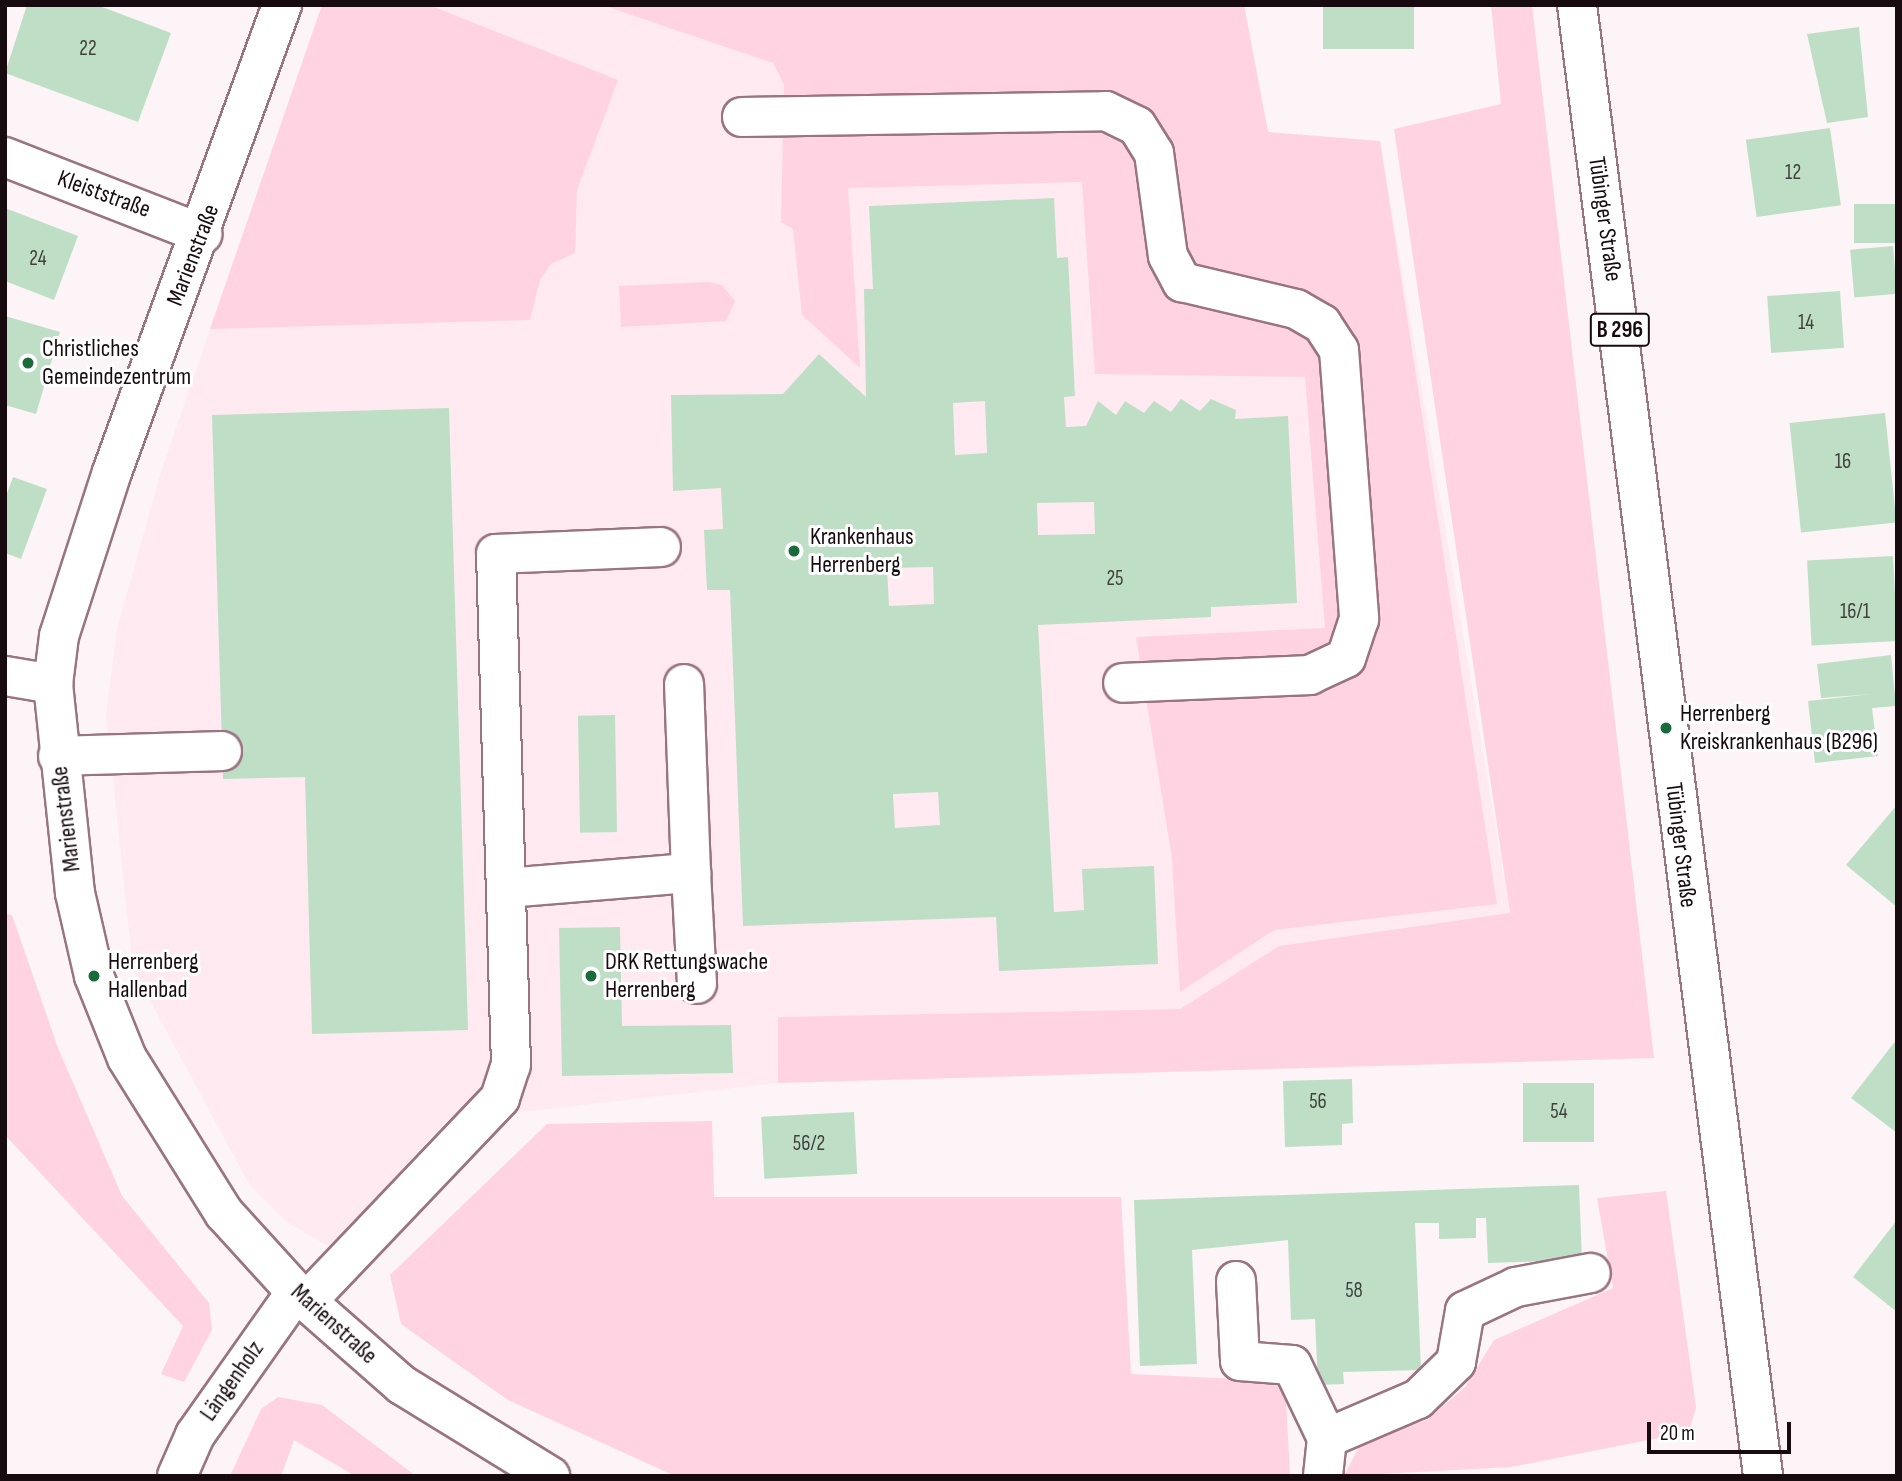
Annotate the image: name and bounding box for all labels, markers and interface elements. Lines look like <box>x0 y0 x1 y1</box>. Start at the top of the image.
house number: 22 <box>79 36 97 62</box>
street label: Tübinger Straße <box>1582 155 1628 283</box>
house number: 12 <box>1785 160 1801 186</box>
street label: Kleiststraße <box>54 164 154 224</box>
street label: Marienstraße <box>161 200 225 310</box>
house number: 24 <box>29 246 47 272</box>
road number: B 296 <box>1588 310 1652 350</box>
house number: 14 <box>1798 310 1814 336</box>
place label: Christliches Gemeindezentrum <box>42 335 191 391</box>
marker: Christliches Gemeindezentrum <box>20 355 36 371</box>
house number: 16 <box>1835 449 1851 475</box>
place label: Krankenhaus Herrenberg <box>810 523 914 579</box>
marker: Krankenhaus Herrenberg <box>784 541 804 561</box>
house number: 25 <box>1106 566 1124 592</box>
house number: 16/1 <box>1840 599 1870 625</box>
place label: Herrenberg Kreiskrankenhaus (B296) <box>1680 700 1878 756</box>
marker: Herrenberg Kreiskrankenhaus (B296) <box>1658 720 1674 736</box>
street label: Marienstraße <box>45 765 87 873</box>
street label: Tübinger Straße <box>1659 781 1703 909</box>
place label: Herrenberg Hallenbad <box>108 948 199 1004</box>
place label: DRK Rettungswache Herrenberg <box>605 948 768 1004</box>
marker: Herrenberg Hallenbad <box>86 968 102 984</box>
marker: DRK Rettungswache Herrenberg <box>583 968 599 984</box>
house number: 56 <box>1309 1089 1327 1115</box>
house number: 54 <box>1550 1099 1568 1125</box>
house number: 56/2 <box>793 1131 825 1157</box>
street label: Marienstraße <box>285 1278 383 1370</box>
house number: 58 <box>1345 1278 1363 1304</box>
street label: Längenholz <box>194 1335 270 1427</box>
scale bar <box>1650 1408 1794 1452</box>
text: 20 m <box>1660 1421 1695 1446</box>

